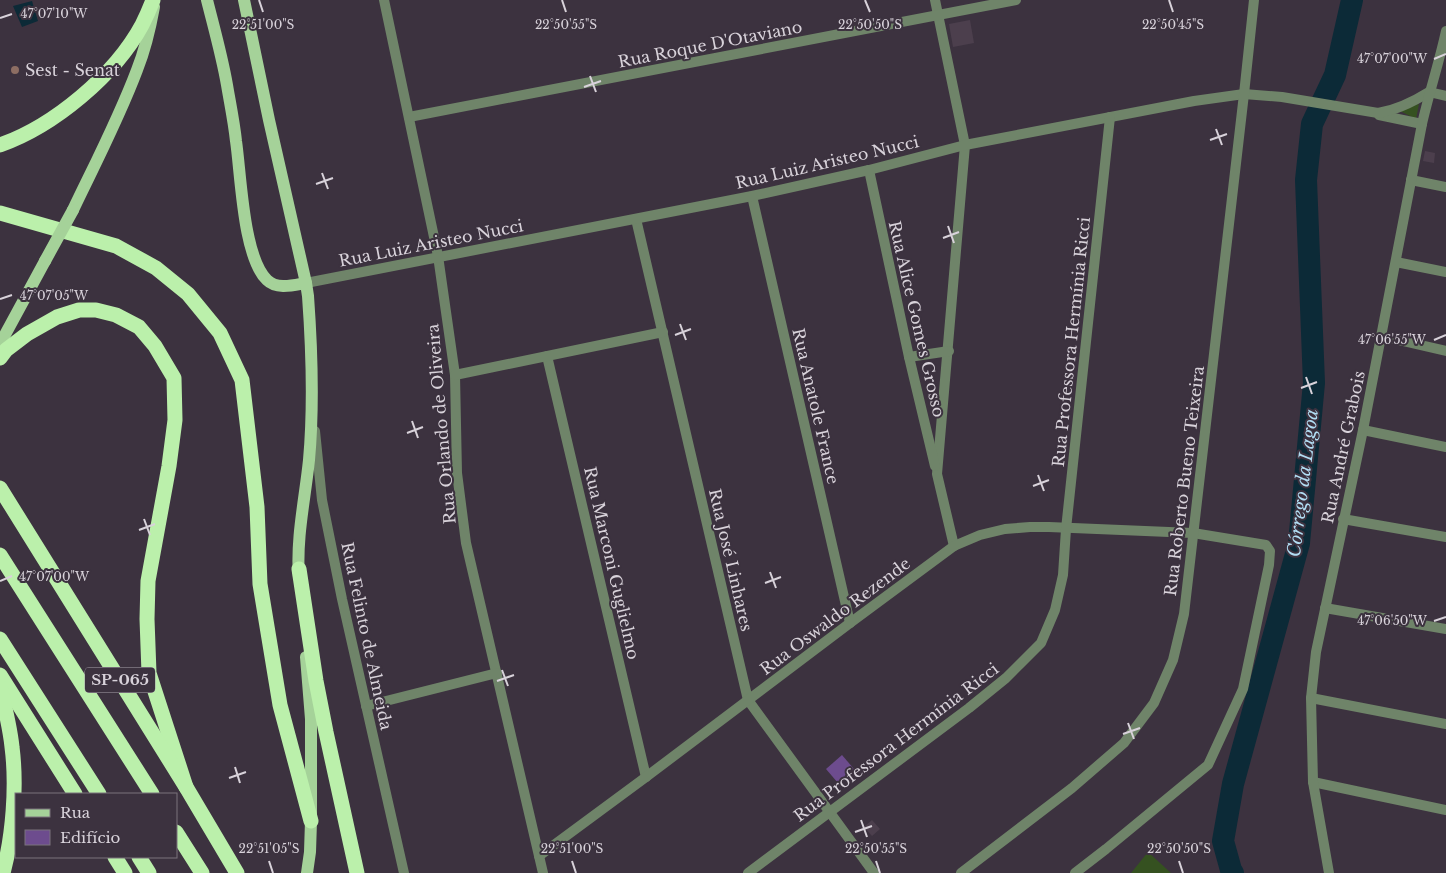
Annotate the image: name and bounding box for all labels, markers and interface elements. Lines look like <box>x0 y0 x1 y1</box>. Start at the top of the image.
text: 47°07'10"W <box>21 6 88 21</box>
street label: Rua Roque D'Otaviano <box>616 16 804 72</box>
text: 22°51'00"S <box>232 17 295 32</box>
text: 22°50'55"S <box>535 17 597 32</box>
text: 22°50'50"S <box>838 17 902 32</box>
text: 22°50'45"S <box>1142 17 1204 32</box>
text: 47°07'00"W <box>1357 51 1428 66</box>
place label: Sest - Senat <box>25 60 120 80</box>
marker: Sest - Senat <box>9 64 21 76</box>
street label: Rua Luiz Aristeo Nucci <box>733 131 921 193</box>
street label: Rua Luiz Aristeo Nucci <box>337 215 526 271</box>
street label: Rua Professora Hermínia Ricci <box>1048 215 1094 468</box>
street label: Rua Alice Gomes Grosso <box>885 219 949 419</box>
text: 47°07'05"W <box>20 288 89 303</box>
street label: Rua Orlando de Oliveira <box>422 323 460 525</box>
street label: Rua Anatole France <box>788 326 844 486</box>
text: 47°06'55"W <box>1358 332 1427 347</box>
street label: Rua Roberto Bueno Teixeira <box>1160 365 1208 597</box>
street label: Rua André Grabois <box>1317 369 1369 525</box>
water label: Córrego da Lagoa <box>1283 408 1323 558</box>
street label: Rua Marconi Guglielmo <box>580 465 644 661</box>
street label: Rua José Linhares <box>705 487 757 633</box>
street label: Rua Felinto de Almeida <box>337 540 397 732</box>
street label: Rua Oswaldo Rezende <box>756 553 914 679</box>
text: 47°07'00"W <box>19 569 90 584</box>
text: 47°06'50"W <box>1357 613 1428 628</box>
street label: Rua Professora Hermínia Ricci <box>790 658 1003 826</box>
road number: SP-065 <box>85 668 155 692</box>
legend <box>15 793 178 858</box>
text: Rua <box>60 803 91 822</box>
text: Edifício <box>60 828 121 847</box>
text: 22°51'05"S <box>239 841 300 856</box>
text: 22°51'00"S <box>541 841 604 856</box>
text: 22°50'55"S <box>845 841 907 856</box>
text: 22°50'50"S <box>1147 841 1211 856</box>

